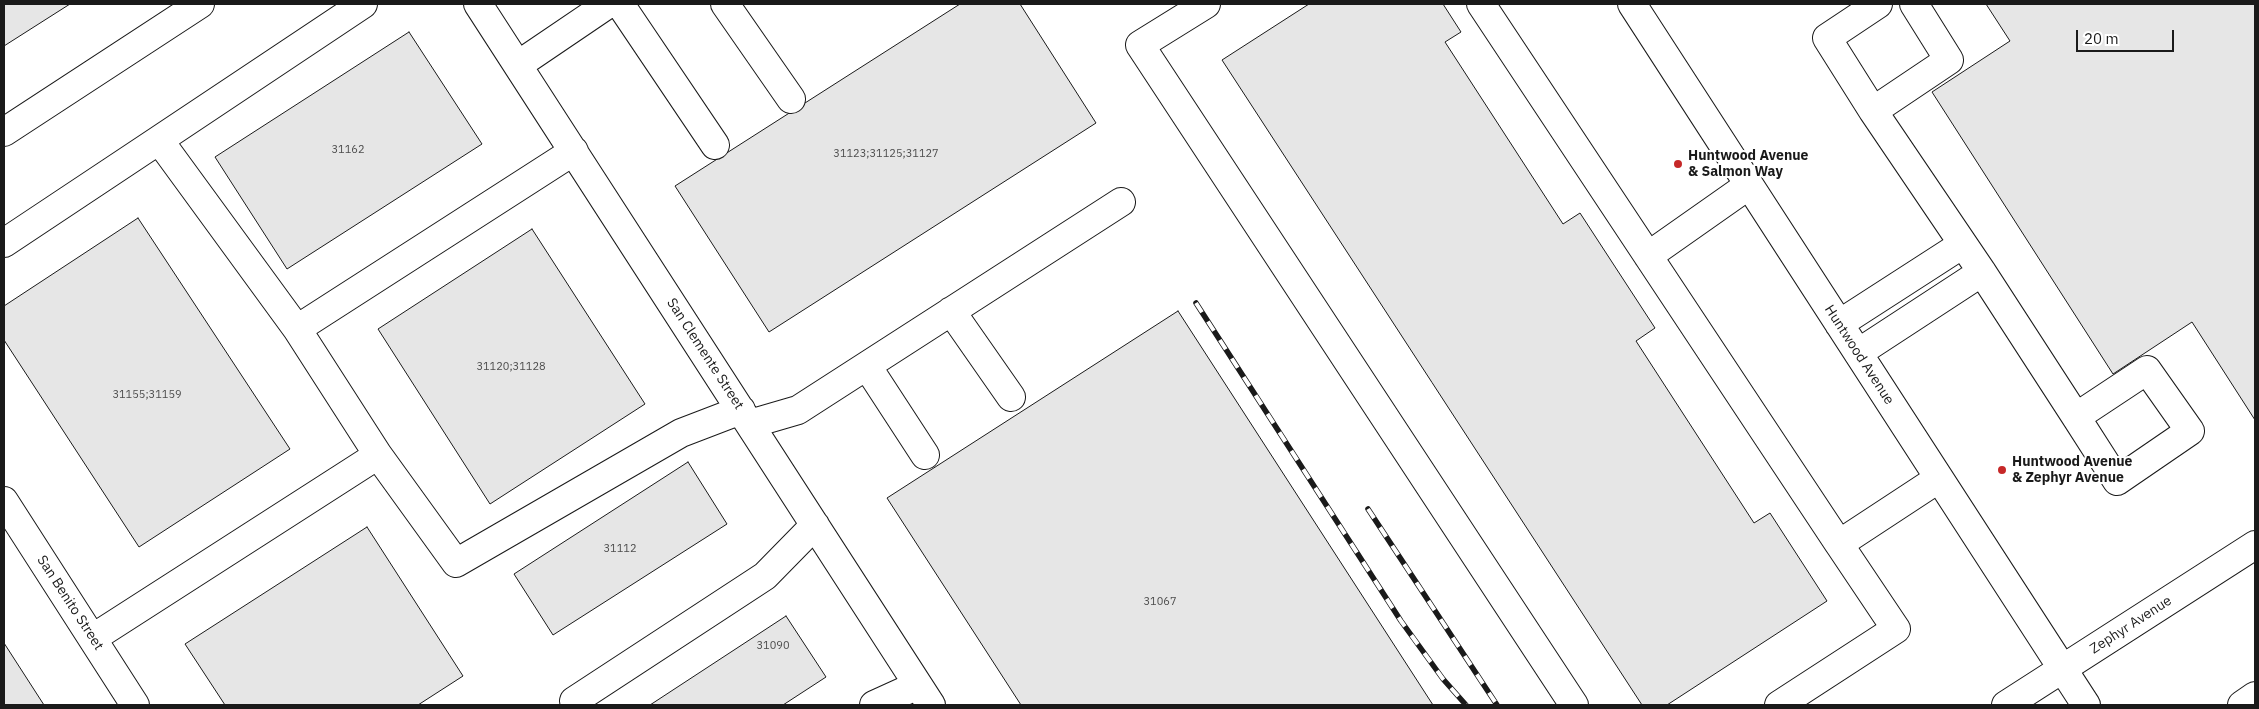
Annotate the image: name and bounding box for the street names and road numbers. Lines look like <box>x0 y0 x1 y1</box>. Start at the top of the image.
street label: San Clemente Street <box>663 295 747 413</box>
street label: Huntwood Avenue <box>1821 302 1897 408</box>
street label: San Benito Street <box>33 552 107 654</box>
street label: Zephyr Avenue <box>2087 592 2175 658</box>

